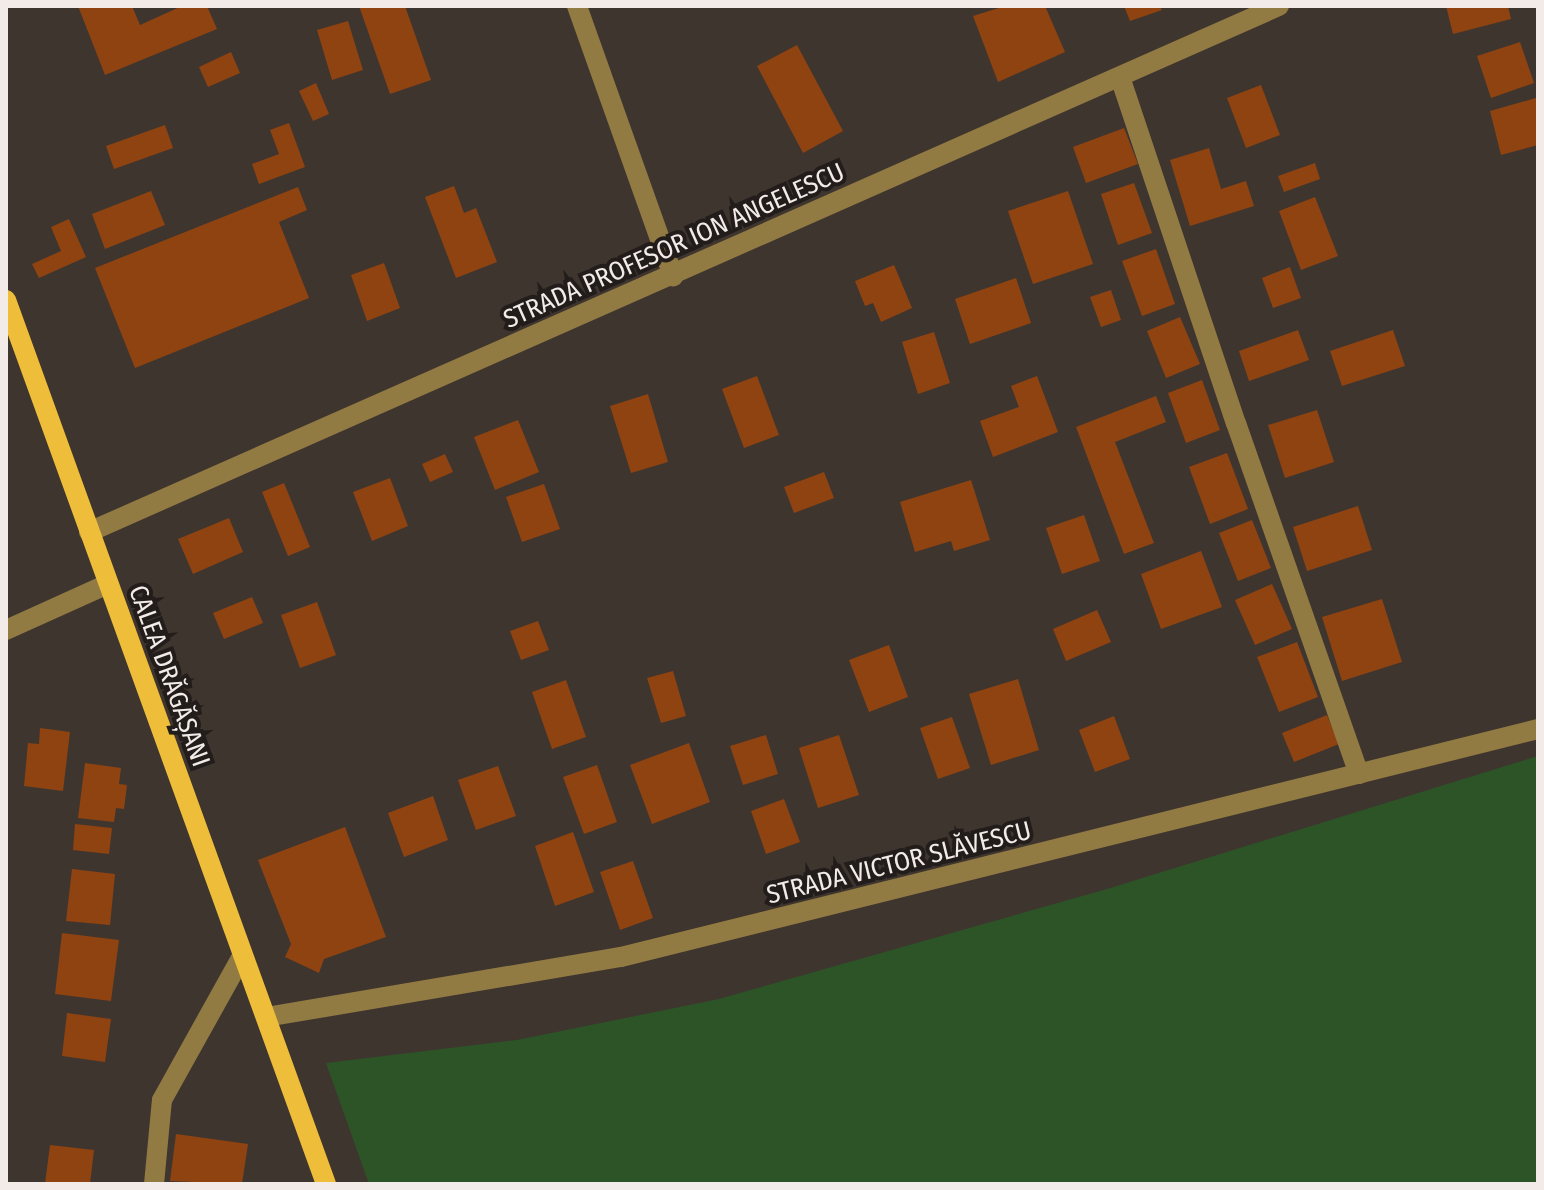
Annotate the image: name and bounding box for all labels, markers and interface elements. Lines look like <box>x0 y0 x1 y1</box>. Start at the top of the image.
street label: STRADA PROFESOR ION ANGELESCU <box>499 157 849 335</box>
street label: CALEA DRĂGĂȘANI <box>122 581 216 771</box>
street label: STRADA VICTOR SLĂVESCU <box>763 815 1035 911</box>

